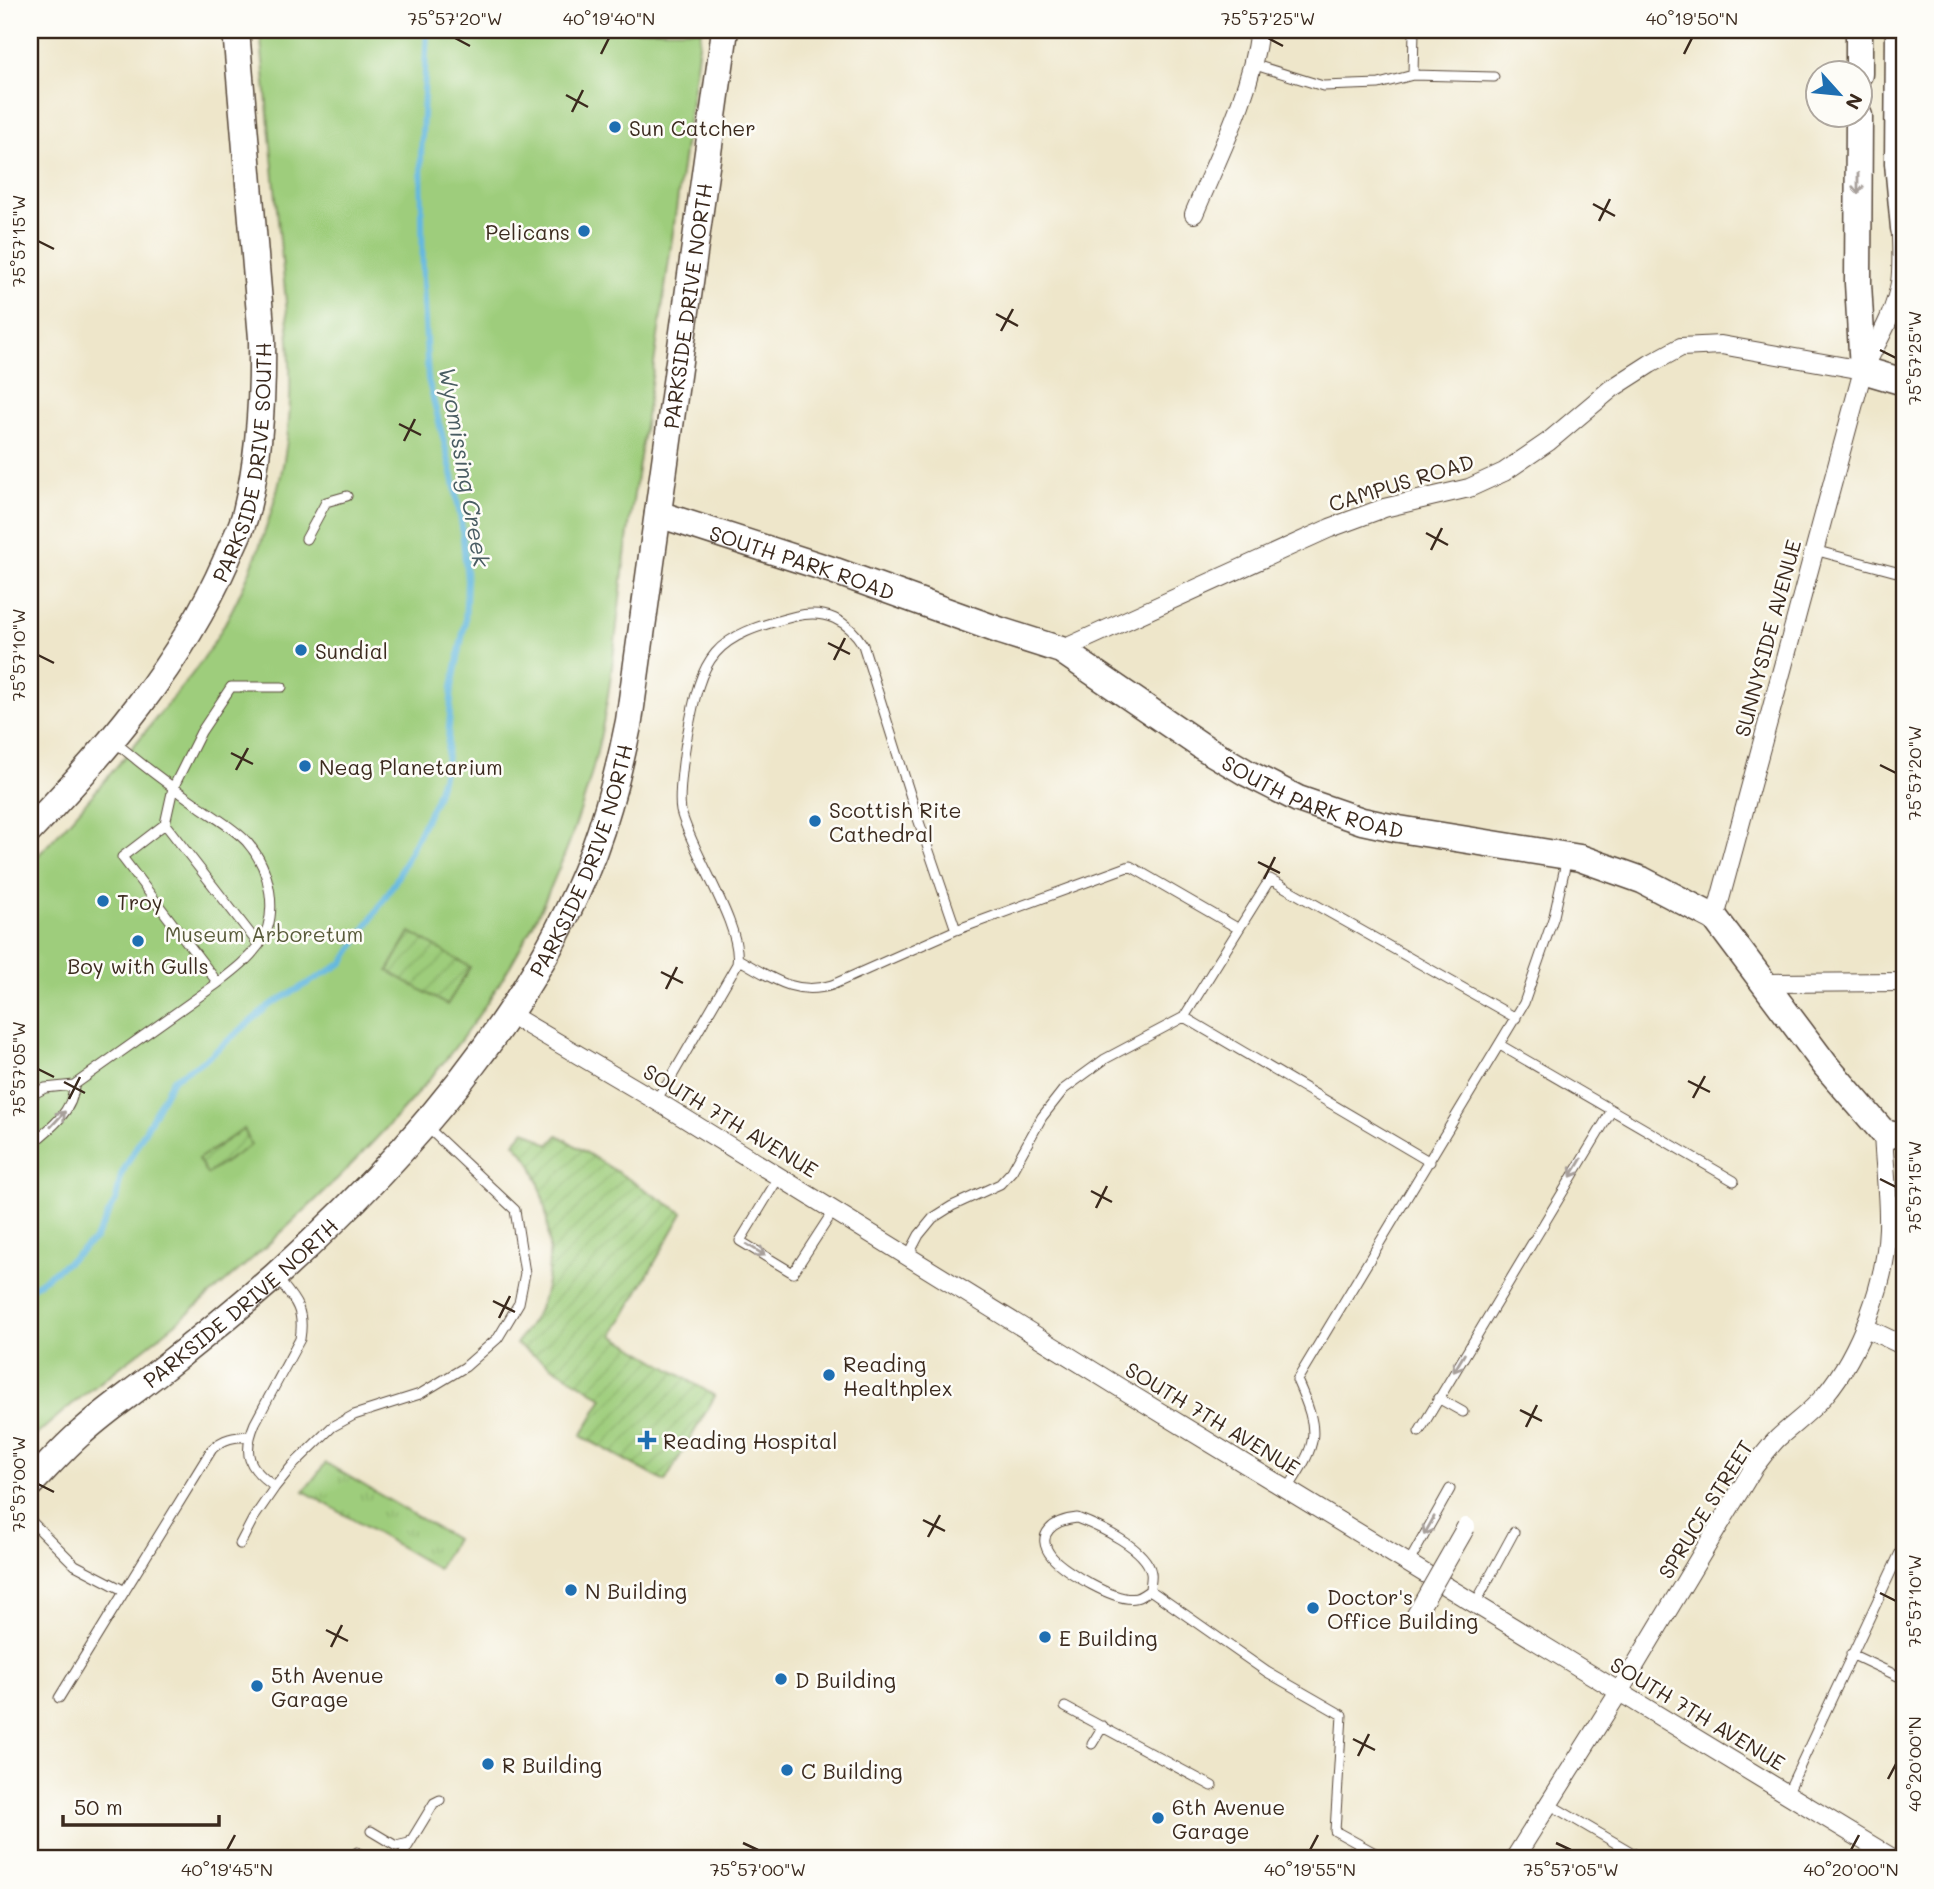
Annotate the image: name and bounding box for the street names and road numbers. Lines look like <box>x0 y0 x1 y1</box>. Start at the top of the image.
street label: PARKSIDE DRIVE NORTH <box>656 181 717 430</box>
street label: PARKSIDE DRIVE SOUTH <box>205 342 276 586</box>
street label: CAMPUS ROAD <box>1325 447 1477 517</box>
street label: SOUTH PARK ROAD <box>706 518 899 605</box>
street label: SUNNYSIDE AVENUE <box>1728 536 1806 740</box>
street label: PARKSIDE DRIVE NORTH <box>522 741 637 981</box>
street label: SOUTH PARK ROAD <box>1217 748 1406 843</box>
street label: SOUTH 7TH AVENUE <box>639 1057 823 1183</box>
street label: PARKSIDE DRIVE NORTH <box>137 1212 343 1393</box>
street label: SOUTH 7TH AVENUE <box>1121 1355 1305 1481</box>
street label: SPRUCE STREET <box>1652 1435 1758 1583</box>
street label: SOUTH 7TH AVENUE <box>1606 1650 1790 1776</box>

